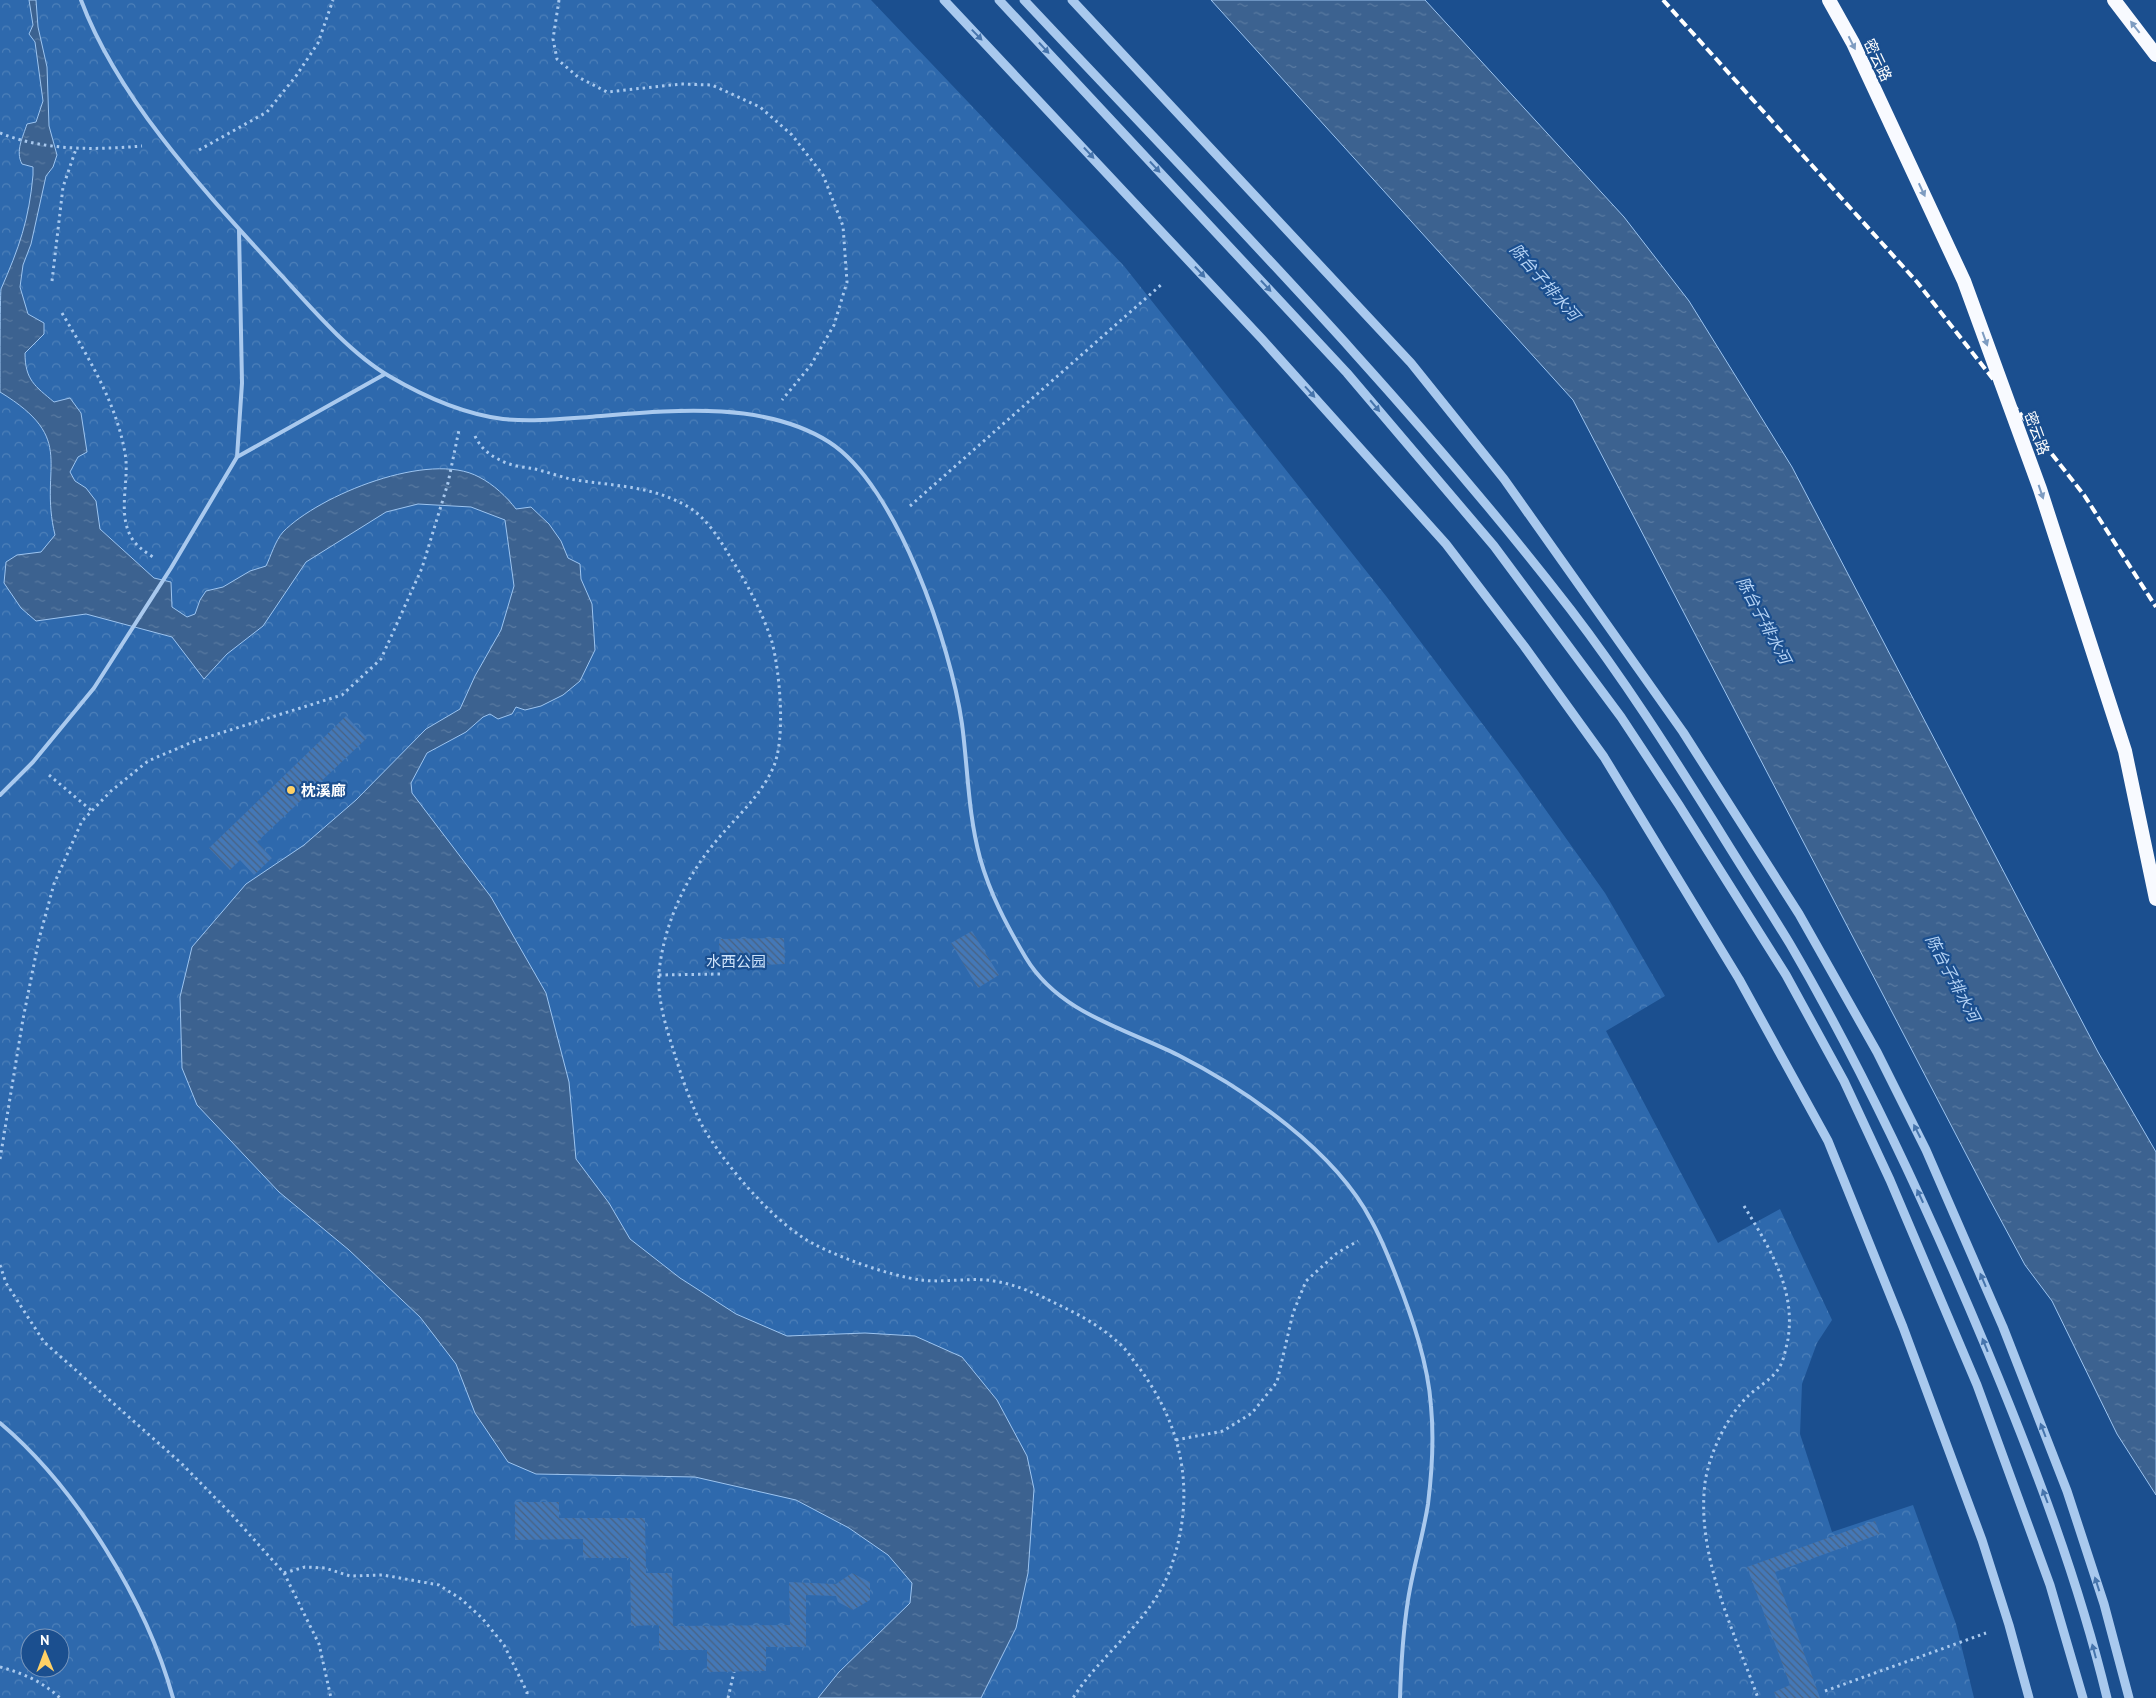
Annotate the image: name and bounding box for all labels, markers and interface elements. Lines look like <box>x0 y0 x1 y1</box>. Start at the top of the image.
one-way arrow <box>2130 20 2140 34</box>
one-way arrow <box>971 29 983 41</box>
one-way arrow <box>1848 36 1856 50</box>
street label: 密云路 <box>1860 36 1896 84</box>
one-way arrow <box>1038 42 1050 54</box>
one-way arrow <box>1083 147 1095 159</box>
one-way arrow <box>1149 161 1161 173</box>
one-way arrow <box>1918 183 1926 197</box>
water label: 陈台子排水河 <box>1506 239 1586 327</box>
one-way arrow <box>1194 266 1206 278</box>
one-way arrow <box>1260 279 1272 291</box>
one-way arrow <box>1981 332 1989 347</box>
one-way arrow <box>1304 385 1316 397</box>
one-way arrow <box>1370 399 1381 412</box>
street label: 密云路 <box>2020 409 2054 457</box>
one-way arrow <box>2037 485 2045 500</box>
water label: 陈台子排水河 <box>1733 573 1797 670</box>
place label: 枕溪廊 <box>301 781 346 800</box>
marker: 枕溪廊 <box>285 784 297 796</box>
water label: 陈台子排水河 <box>1922 931 1986 1028</box>
park label: 水西公园 <box>706 952 766 971</box>
one-way arrow <box>1913 1124 1921 1138</box>
one-way arrow <box>1916 1189 1924 1203</box>
one-way arrow <box>1978 1273 1986 1287</box>
one-way arrow <box>1980 1338 1988 1352</box>
one-way arrow <box>2039 1423 2046 1438</box>
one-way arrow <box>2041 1488 2049 1503</box>
one-way arrow <box>2093 1576 2101 1591</box>
north arrow <box>20 1628 70 1678</box>
text: N <box>40 1631 50 1649</box>
one-way arrow <box>2090 1643 2098 1658</box>

